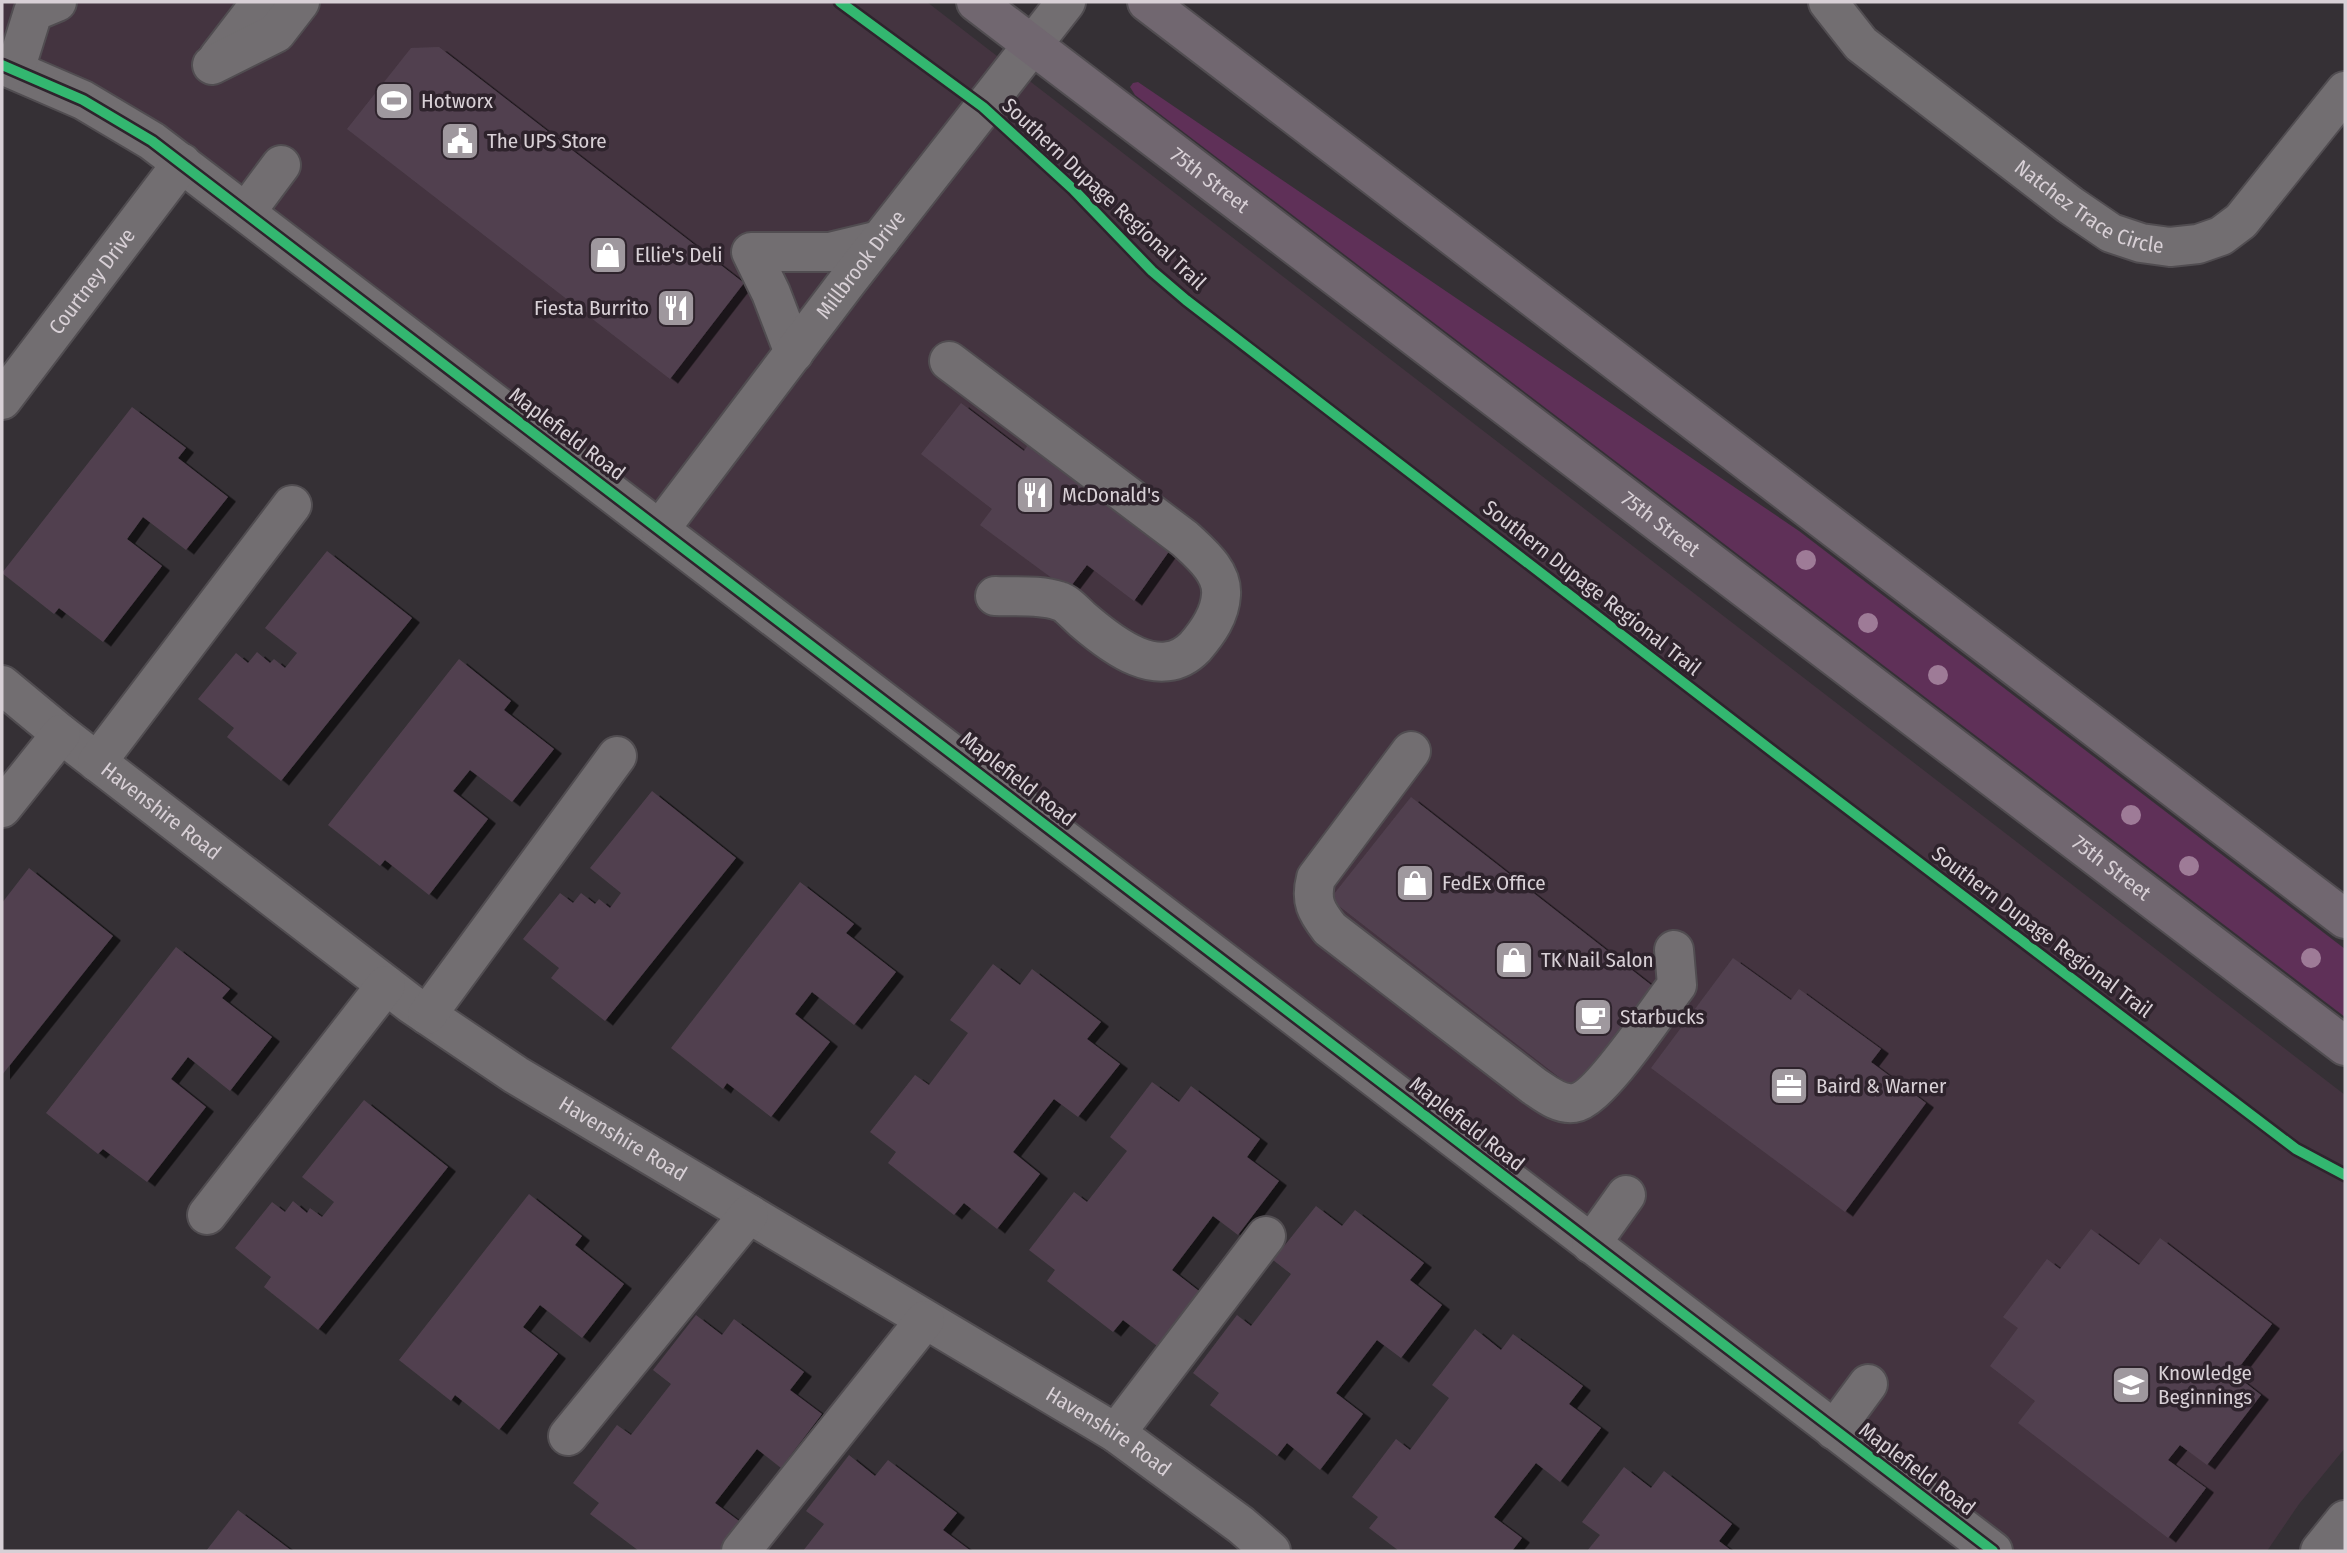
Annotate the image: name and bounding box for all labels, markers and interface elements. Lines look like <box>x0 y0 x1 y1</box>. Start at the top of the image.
sports icon: Hotworx <box>373 80 415 122</box>
place label: Hotworx <box>421 88 494 114</box>
street label: Southern Dupage Regional Trail <box>997 93 1212 296</box>
public building icon: The UPS Store <box>439 120 481 162</box>
place label: The UPS Store <box>487 128 607 154</box>
street label: 75th Street <box>1165 142 1254 219</box>
street label: Natchez Trace Circle <box>2009 154 2165 259</box>
street label: Millbrook Drive <box>811 205 911 324</box>
street label: Courtney Drive <box>43 223 141 340</box>
shop icon: Ellie's Deli <box>587 234 629 276</box>
place label: Ellie's Deli <box>635 242 723 268</box>
restaurant icon: Fiesta Burrito <box>655 287 697 329</box>
place label: Fiesta Burrito <box>534 295 649 321</box>
street label: Maplefield Road <box>504 382 630 486</box>
restaurant icon: McDonald's <box>1014 474 1056 516</box>
place label: McDonald's <box>1062 482 1160 508</box>
street label: 75th Street <box>1616 486 1705 562</box>
street label: Southern Dupage Regional Trail <box>1478 495 1707 681</box>
street label: Maplefield Road <box>955 726 1081 832</box>
street label: Havenshire Road <box>96 757 226 866</box>
street label: 75th Street <box>2067 830 2156 906</box>
street label: Southern Dupage Regional Trail <box>1927 841 2158 1024</box>
shop icon: FedEx Office <box>1394 862 1436 904</box>
place label: FedEx Office <box>1442 870 1546 896</box>
shop icon: TK Nail Salon <box>1493 939 1535 981</box>
place label: TK Nail Salon <box>1541 947 1654 973</box>
cafe icon: Starbucks <box>1572 996 1614 1038</box>
place label: Starbucks <box>1620 1004 1705 1030</box>
office icon: Baird & Warner <box>1768 1065 1810 1107</box>
street label: Maplefield Road <box>1404 1071 1530 1177</box>
place label: Baird & Warner <box>1816 1073 1947 1099</box>
street label: Havenshire Road <box>554 1091 692 1187</box>
place label: Knowledge Beginnings <box>2158 1360 2252 1410</box>
school or university icon: Knowledge Beginnings <box>2110 1364 2152 1406</box>
street label: Havenshire Road <box>1041 1381 1176 1482</box>
street label: Maplefield Road <box>1854 1417 1980 1521</box>

